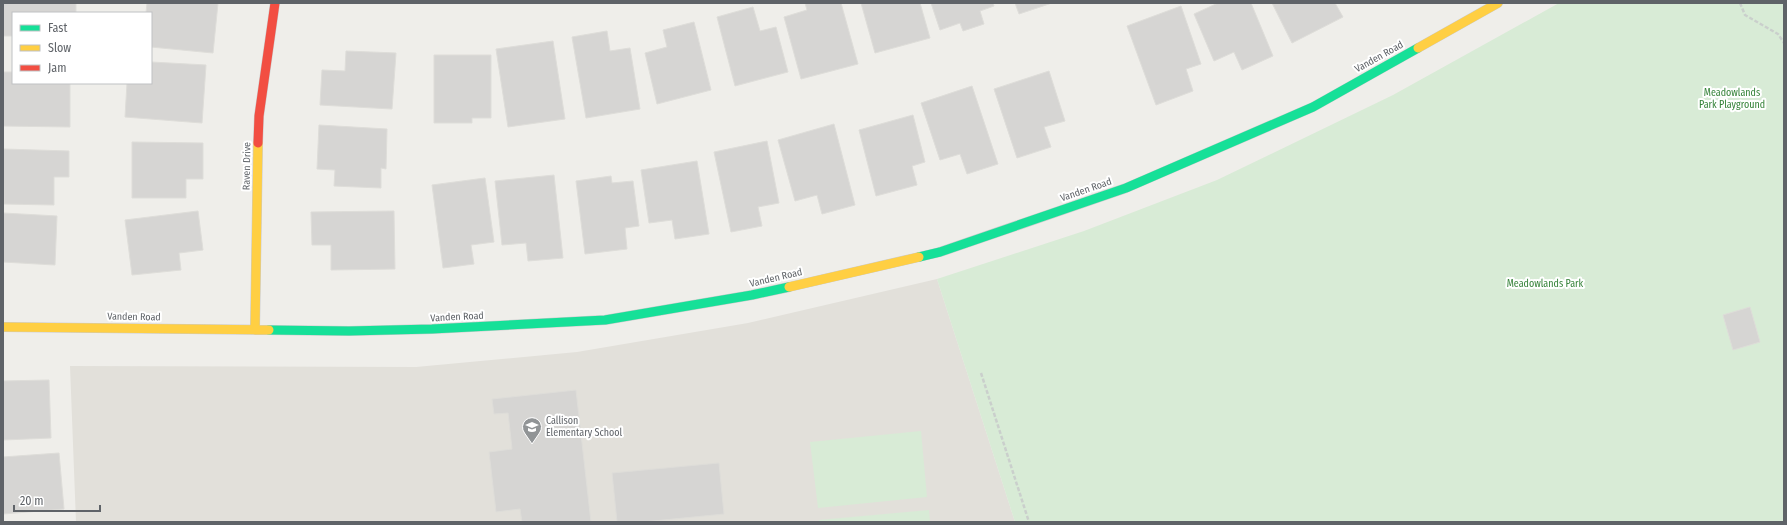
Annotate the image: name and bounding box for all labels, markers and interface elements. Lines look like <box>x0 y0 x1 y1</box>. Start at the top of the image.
legend <box>12 12 152 84</box>
text: Fast <box>48 21 67 35</box>
street label: Vanden Road <box>1353 39 1405 75</box>
text: Slow <box>48 41 71 55</box>
text: Jam <box>48 61 66 75</box>
park label: Meadowlands Park Playground <box>1699 87 1765 111</box>
street label: Raven Drive <box>241 142 253 190</box>
street label: Vanden Road <box>1059 176 1113 204</box>
street label: Vanden Road <box>749 266 803 290</box>
park label: Meadowlands Park <box>1507 278 1584 290</box>
street label: Vanden Road <box>430 310 484 324</box>
street label: Vanden Road <box>107 311 161 323</box>
place label: Callison Elementary School <box>546 415 622 439</box>
school or university icon: Callison Elementary School <box>521 416 543 444</box>
scale bar <box>14 487 100 513</box>
text: 20 m <box>20 494 44 508</box>

